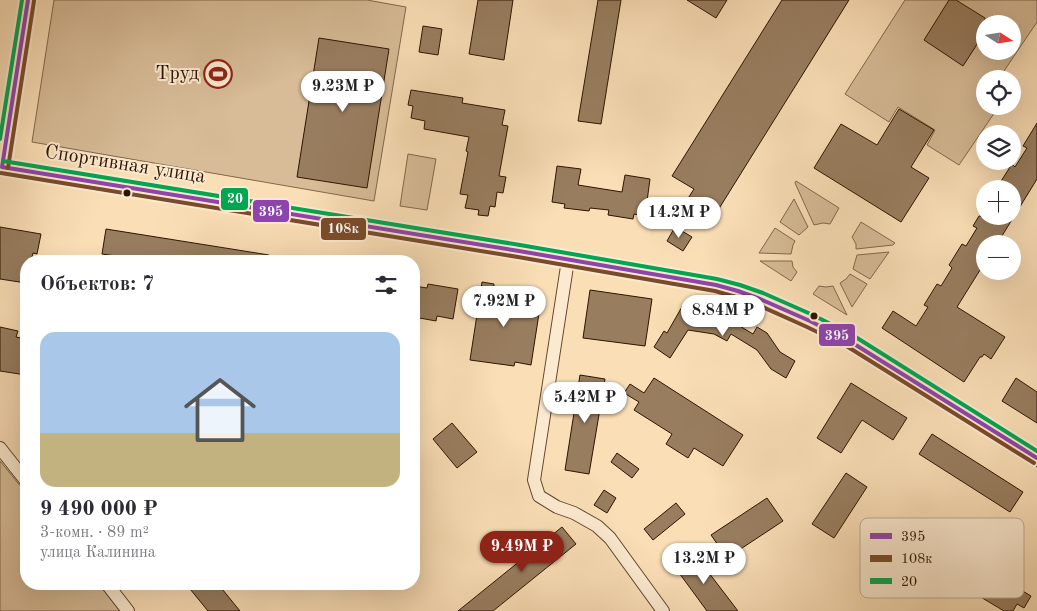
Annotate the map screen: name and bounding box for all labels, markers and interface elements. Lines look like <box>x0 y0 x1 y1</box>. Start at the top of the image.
north arrow <box>976 15 1021 60</box>
map controls <box>976 15 1021 280</box>
sports icon: Труд <box>203 59 233 89</box>
place label: Труд <box>155 64 199 84</box>
pin: 9.23M ₽ <box>297 70 389 113</box>
button: locate <box>976 70 1021 115</box>
text: 9.23M ₽ <box>312 79 374 95</box>
button: layers <box>976 125 1021 170</box>
street label: Спортивная улица <box>43 142 207 188</box>
button: + <box>976 180 1021 225</box>
line badge: 20 <box>220 187 249 211</box>
unlabelled marker <box>122 188 132 198</box>
text: 20 <box>227 192 243 206</box>
pin: 14.2M ₽ <box>633 196 725 239</box>
line badge: 395 <box>252 199 290 223</box>
text: 395 <box>259 205 283 219</box>
text: 14.2M ₽ <box>648 205 710 221</box>
line badge: 108к <box>320 217 367 241</box>
text: 108к <box>327 222 359 236</box>
button: − <box>976 235 1021 280</box>
icon: filters <box>372 271 400 299</box>
text: Объектов: 7 <box>40 274 154 295</box>
pin: 7.92M ₽ <box>458 286 550 328</box>
text: 7.92M ₽ <box>473 294 535 310</box>
pin: 8.84M ₽ <box>677 294 769 337</box>
text: 8.84M ₽ <box>692 303 754 319</box>
unlabelled marker <box>809 311 819 321</box>
line badge: 395 <box>818 323 856 347</box>
text: 395 <box>825 329 849 343</box>
icon: home <box>175 365 265 455</box>
pin: 5.42M ₽ <box>539 382 631 424</box>
text: 5.42M ₽ <box>554 390 616 406</box>
text: 9 490 000 ₽ <box>40 499 158 520</box>
legend <box>860 518 1024 598</box>
text: 3-комн. · 89 m² <box>40 525 149 541</box>
pin: 9.49M ₽ <box>476 530 568 573</box>
text: 395 <box>901 530 925 544</box>
text: 9.49M ₽ <box>491 539 553 555</box>
pin: 13.2M ₽ <box>658 542 750 585</box>
text: улица Калинина <box>40 545 156 561</box>
text: 13.2M ₽ <box>673 551 735 567</box>
text: 108к <box>901 552 932 566</box>
text: 20 <box>901 575 917 589</box>

